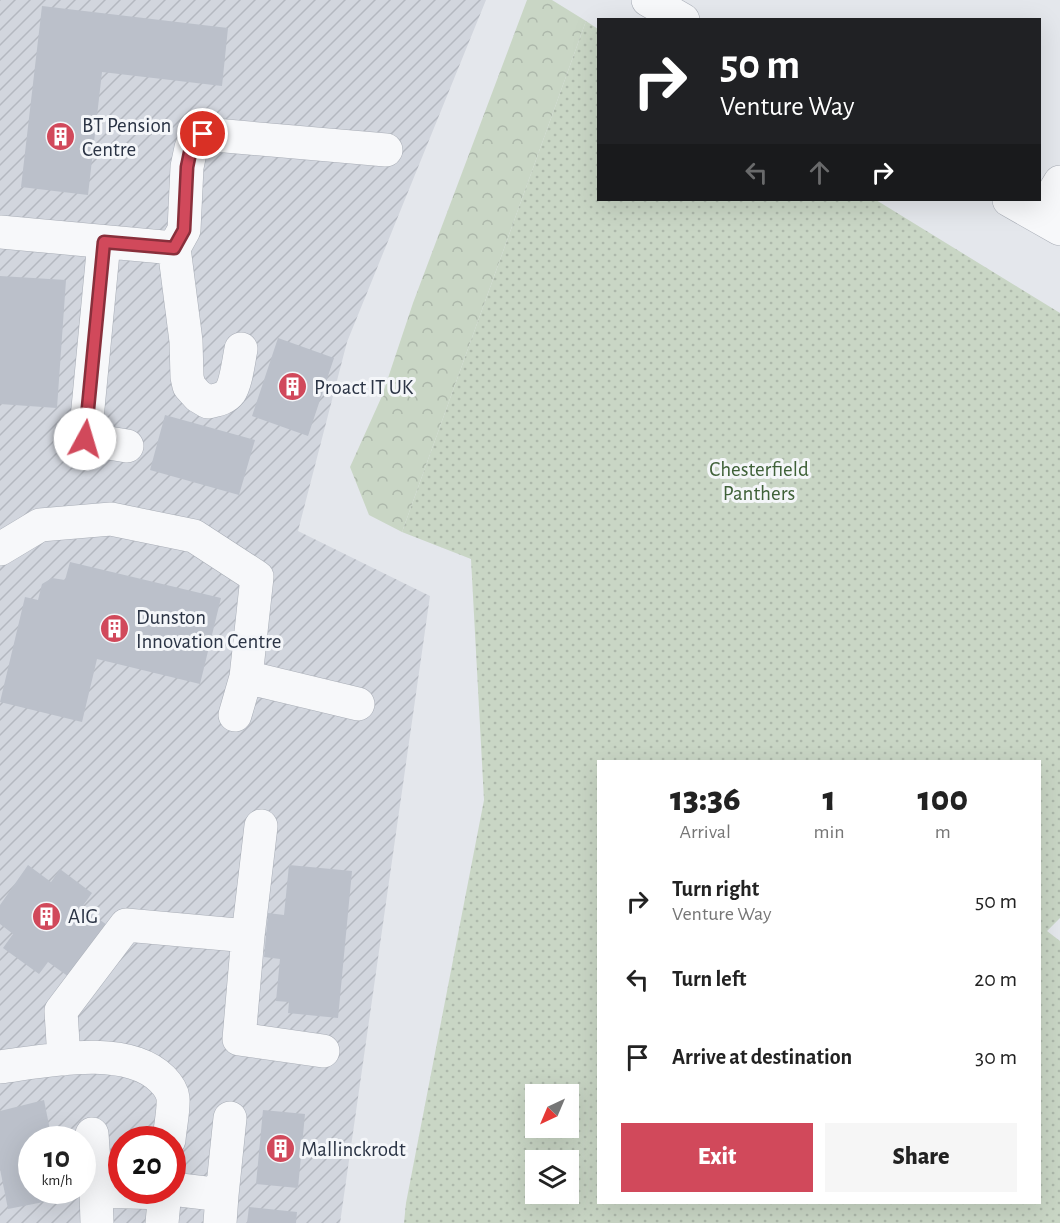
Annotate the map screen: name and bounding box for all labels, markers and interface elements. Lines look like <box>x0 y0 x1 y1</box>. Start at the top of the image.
icon: right <box>621 42 699 120</box>
text: 50 m <box>720 44 800 86</box>
text: Venture Way <box>720 93 854 120</box>
pin <box>177 108 228 159</box>
place label: BT Pension Centre <box>82 115 171 160</box>
icon: arrive <box>186 117 219 150</box>
building icon: BT Pension Centre <box>45 121 77 153</box>
icon: left <box>740 156 773 189</box>
icon: ahead <box>803 156 836 189</box>
icon: right <box>866 156 899 189</box>
building icon: Proact IT UK <box>277 371 309 403</box>
place label: Proact IT UK <box>314 377 414 398</box>
position arrow <box>53 407 117 471</box>
park label: Chesterfield Panthers <box>709 459 809 504</box>
place label: Dunston Innovation Centre <box>136 607 282 652</box>
building icon: Dunston Innovation Centre <box>99 613 131 645</box>
text: 13:36 <box>670 781 741 817</box>
text: 1 <box>822 781 836 817</box>
text: 100 <box>918 781 968 817</box>
text: Arrival <box>680 822 731 842</box>
text: min <box>814 822 845 842</box>
text: m <box>935 822 951 842</box>
text: Turn right <box>672 878 759 900</box>
icon: right <box>621 885 654 918</box>
text: 50 m <box>975 890 1017 912</box>
building icon: AIG <box>31 900 63 932</box>
text: Venture Way <box>672 904 772 924</box>
place label: AIG <box>68 906 98 927</box>
icon: left <box>621 963 654 996</box>
text: Turn left <box>672 968 746 990</box>
text: 20 m <box>974 968 1017 990</box>
icon: arrive <box>621 1041 654 1074</box>
text: Arrive at destination <box>672 1046 852 1068</box>
text: 30 m <box>975 1046 1017 1068</box>
north arrow <box>525 1084 579 1138</box>
map controls <box>525 1084 579 1204</box>
button: Exit <box>621 1123 813 1192</box>
button: Share <box>825 1123 1017 1192</box>
speed limit sign: 20 <box>108 1126 186 1204</box>
building icon: Mallinckrodt <box>264 1133 296 1165</box>
place label: Mallinckrodt <box>301 1139 406 1160</box>
text: 10 <box>44 1143 70 1173</box>
button: layers <box>525 1150 579 1204</box>
text: km/h <box>42 1173 72 1188</box>

